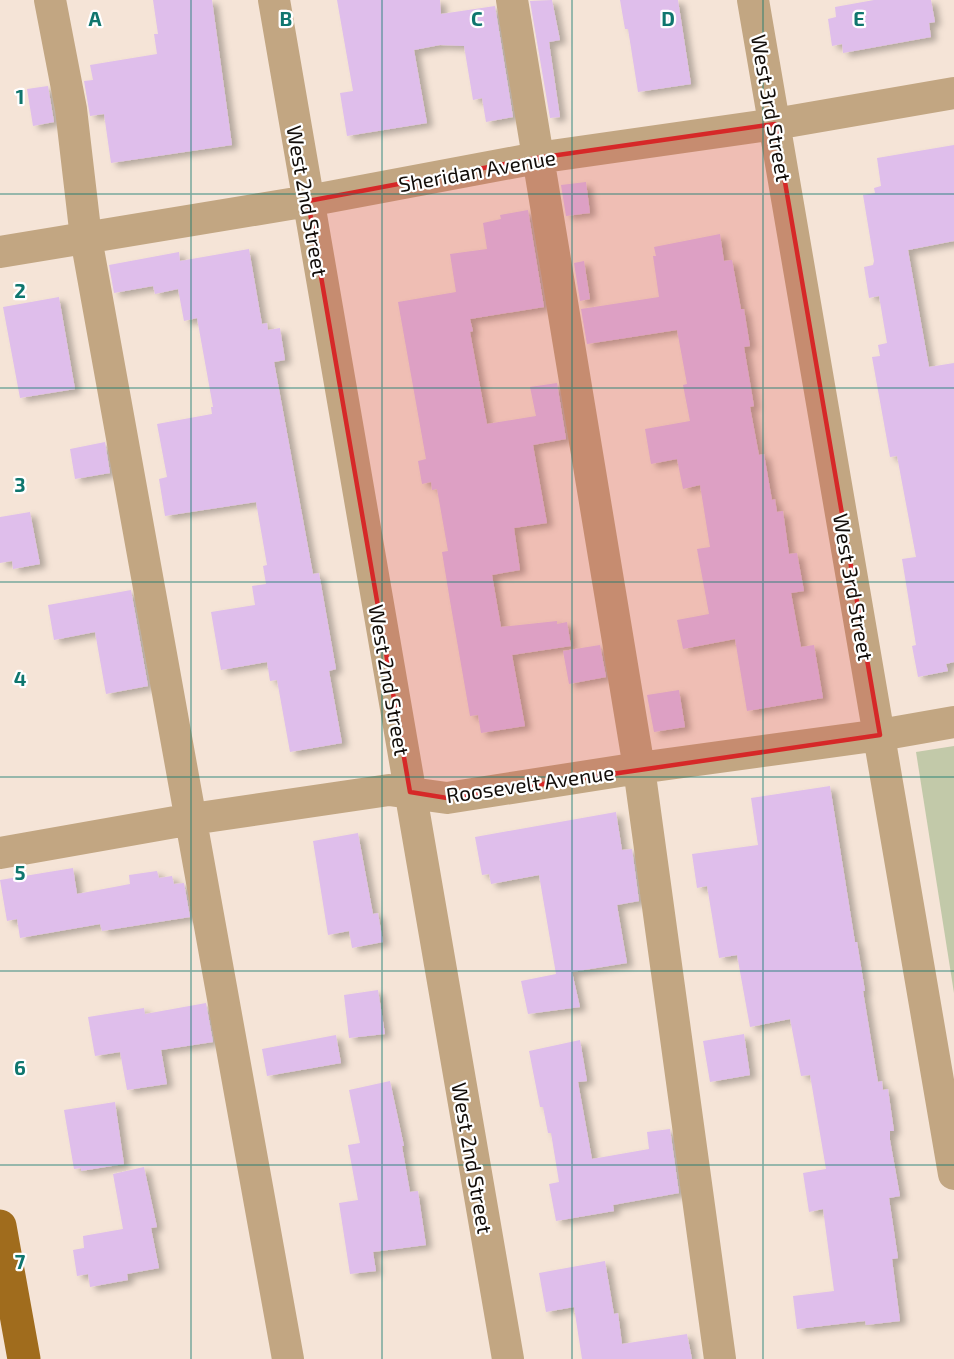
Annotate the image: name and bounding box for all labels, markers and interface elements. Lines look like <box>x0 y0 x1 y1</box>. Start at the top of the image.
text: A <box>88 6 102 30</box>
text: B <box>280 6 292 30</box>
text: C <box>471 6 483 30</box>
text: D <box>661 6 675 30</box>
text: E <box>853 6 865 30</box>
street label: West 3rd Street <box>747 32 797 184</box>
text: 1 <box>16 84 24 108</box>
street label: West 2nd Street <box>282 123 334 279</box>
street label: Sheridan Avenue <box>396 144 558 196</box>
text: 2 <box>14 278 26 302</box>
text: 3 <box>14 472 26 496</box>
street label: West 3rd Street <box>829 511 879 663</box>
street label: West 2nd Street <box>364 602 416 758</box>
text: 4 <box>14 666 27 690</box>
street label: Roosevelt Avenue <box>444 759 616 807</box>
text: 5 <box>14 860 26 884</box>
text: 6 <box>14 1055 26 1079</box>
street label: West 2nd Street <box>447 1080 499 1236</box>
text: 7 <box>15 1249 26 1273</box>

